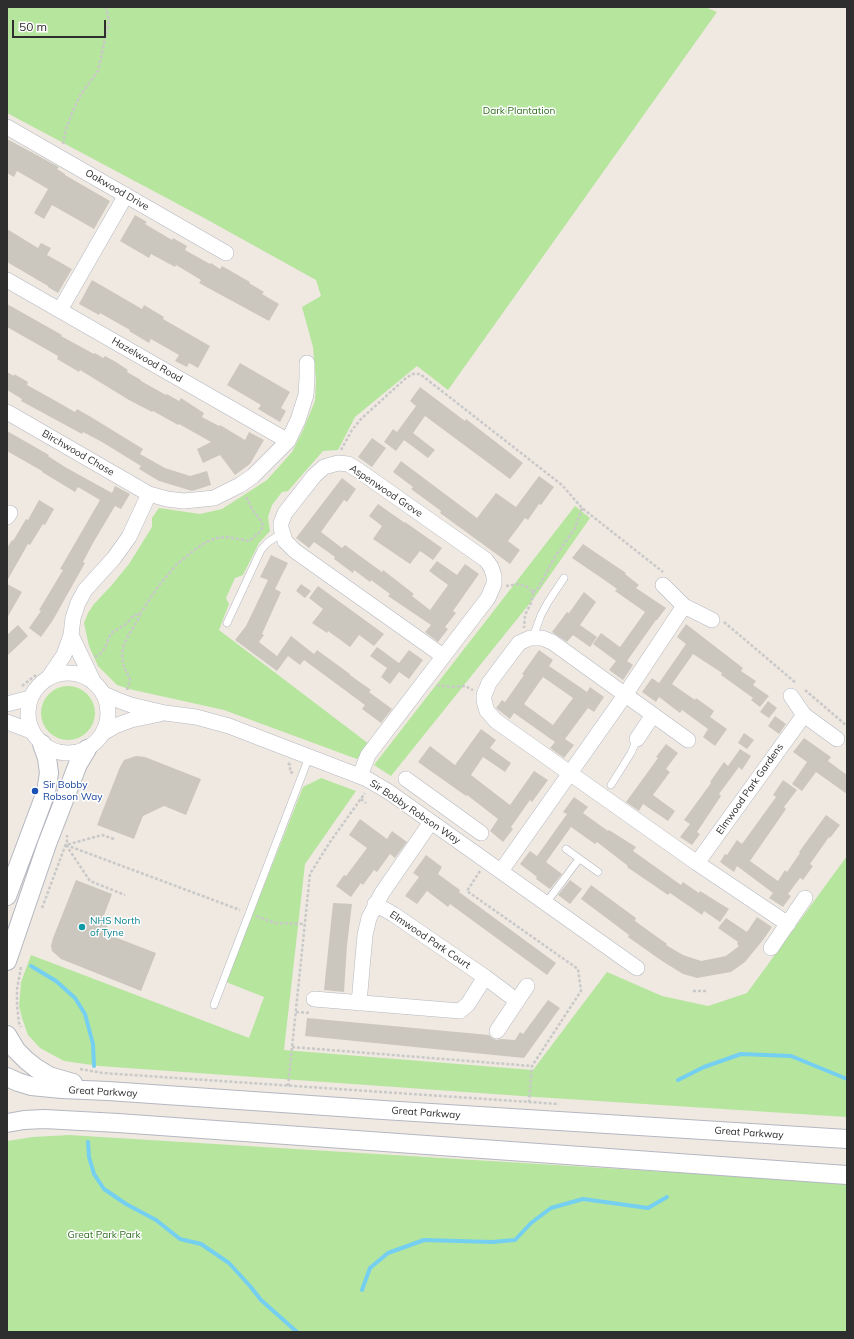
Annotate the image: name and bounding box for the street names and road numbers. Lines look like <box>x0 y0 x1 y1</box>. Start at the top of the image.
street label: Oakwood Drive <box>83 167 151 213</box>
street label: Hazelwood Road <box>109 335 185 385</box>
street label: Birchwood Chase <box>40 427 116 479</box>
street label: Aspenwood Grove <box>347 462 425 520</box>
street label: Elmwood Park Gardens <box>714 741 786 837</box>
street label: Sir Bobby Robson Way <box>367 777 463 847</box>
street label: Elmwood Park Court <box>387 909 473 971</box>
street label: Great Parkway <box>68 1084 138 1100</box>
street label: Great Parkway <box>391 1105 461 1121</box>
street label: Great Parkway <box>714 1125 784 1141</box>

